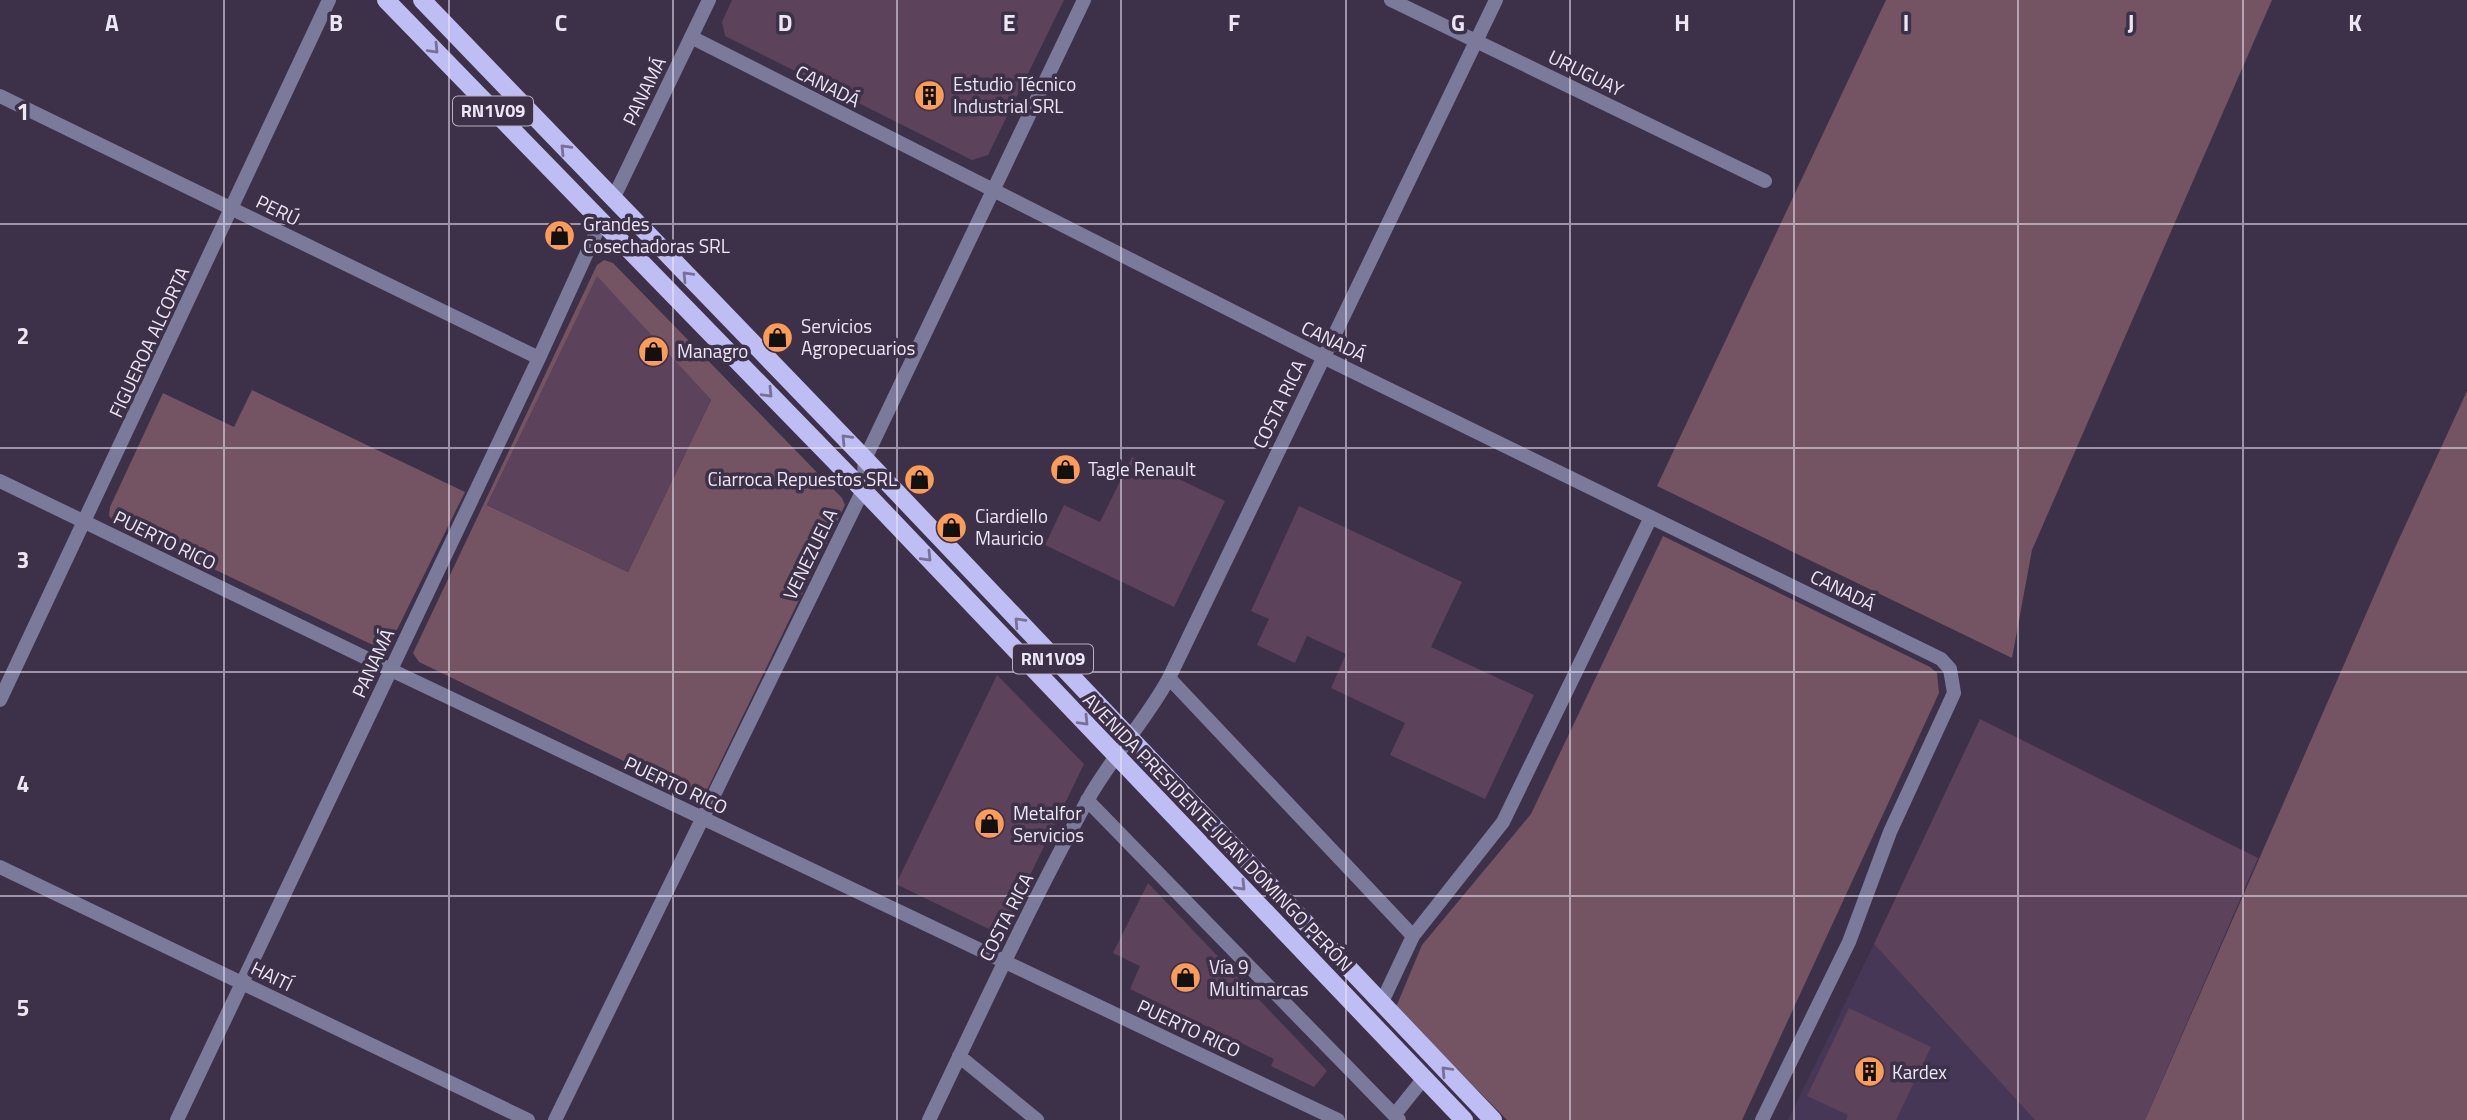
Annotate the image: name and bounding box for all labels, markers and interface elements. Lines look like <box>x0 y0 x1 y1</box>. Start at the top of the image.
text: A <box>105 5 119 40</box>
text: B <box>329 5 343 40</box>
text: C <box>555 5 567 40</box>
text: D <box>778 5 792 40</box>
text: E <box>1003 5 1015 40</box>
text: F <box>1228 5 1240 40</box>
text: G <box>1451 5 1465 40</box>
text: H <box>1674 5 1690 40</box>
text: I <box>1903 5 1909 40</box>
text: J <box>2128 5 2134 40</box>
text: K <box>2348 5 2362 40</box>
one-way arrow <box>425 41 438 54</box>
street label: URUGUAY <box>1544 42 1630 104</box>
street label: PANAMÁ <box>614 51 673 130</box>
street label: CANADÁ <box>791 57 866 114</box>
place label: Estudio Técnico Industrial SRL <box>953 69 1076 120</box>
building icon: Estudio Técnico Industrial SRL <box>913 78 947 112</box>
text: 1 <box>17 94 29 129</box>
road number: RN1V09 <box>453 96 533 126</box>
one-way arrow <box>561 144 574 157</box>
street label: PERÚ <box>251 186 305 233</box>
place label: Grandes Cosechadoras SRL <box>583 209 730 260</box>
shop icon: Grandes Cosechadoras SRL <box>543 218 577 252</box>
street label: FIGUEROA ALCORTA <box>101 262 196 422</box>
one-way arrow <box>683 271 696 284</box>
place label: Servicios Agropecuarios <box>801 311 916 362</box>
street label: CANADÁ <box>1297 312 1372 369</box>
text: 2 <box>17 318 29 353</box>
shop icon: Servicios Agropecuarios <box>761 320 795 354</box>
shop icon: Managro <box>637 334 671 368</box>
place label: Managro <box>677 336 748 365</box>
street label: COSTA RICA <box>1245 354 1313 453</box>
one-way arrow <box>760 385 773 398</box>
one-way arrow <box>841 434 854 447</box>
shop icon: Tagle Renault <box>1048 452 1082 486</box>
place label: Tagle Renault <box>1088 454 1196 483</box>
shop icon: Ciarroca Repuestos SRL <box>903 462 937 496</box>
place label: Ciarroca Repuestos SRL <box>708 464 897 493</box>
place label: Ciardiello Mauricio <box>975 501 1048 552</box>
street label: PUERTO RICO <box>109 502 221 577</box>
street label: VENEZUELA <box>775 503 844 604</box>
shop icon: Ciardiello Mauricio <box>935 510 969 544</box>
text: 3 <box>17 542 29 577</box>
one-way arrow <box>918 549 931 562</box>
street label: CANADÁ <box>1806 561 1881 618</box>
one-way arrow <box>1014 617 1027 630</box>
street label: PANAMÁ <box>344 623 401 702</box>
road number: RN1V09 <box>1013 644 1093 674</box>
street label: AVENIDA PRESIDENTE JUAN DOMINGO PERÓN <box>1077 686 1360 978</box>
one-way arrow <box>1075 713 1088 726</box>
street label: PUERTO RICO <box>620 748 733 821</box>
text: 4 <box>17 766 29 801</box>
place label: Metalfor Servicios <box>1013 798 1084 849</box>
shop icon: Metalfor Servicios <box>973 807 1007 841</box>
street label: COSTA RICA <box>971 868 1040 966</box>
one-way arrow <box>1232 878 1245 891</box>
place label: Vía 9 Multimarcas <box>1209 952 1309 1003</box>
street label: HAITÍ <box>246 953 298 998</box>
shop icon: Vía 9 Multimarcas <box>1169 961 1203 995</box>
text: 5 <box>17 990 29 1025</box>
street label: PUERTO RICO <box>1133 991 1246 1064</box>
building icon: Kardex <box>1852 1055 1886 1089</box>
place label: Kardex <box>1892 1057 1947 1086</box>
one-way arrow <box>1441 1066 1454 1079</box>

